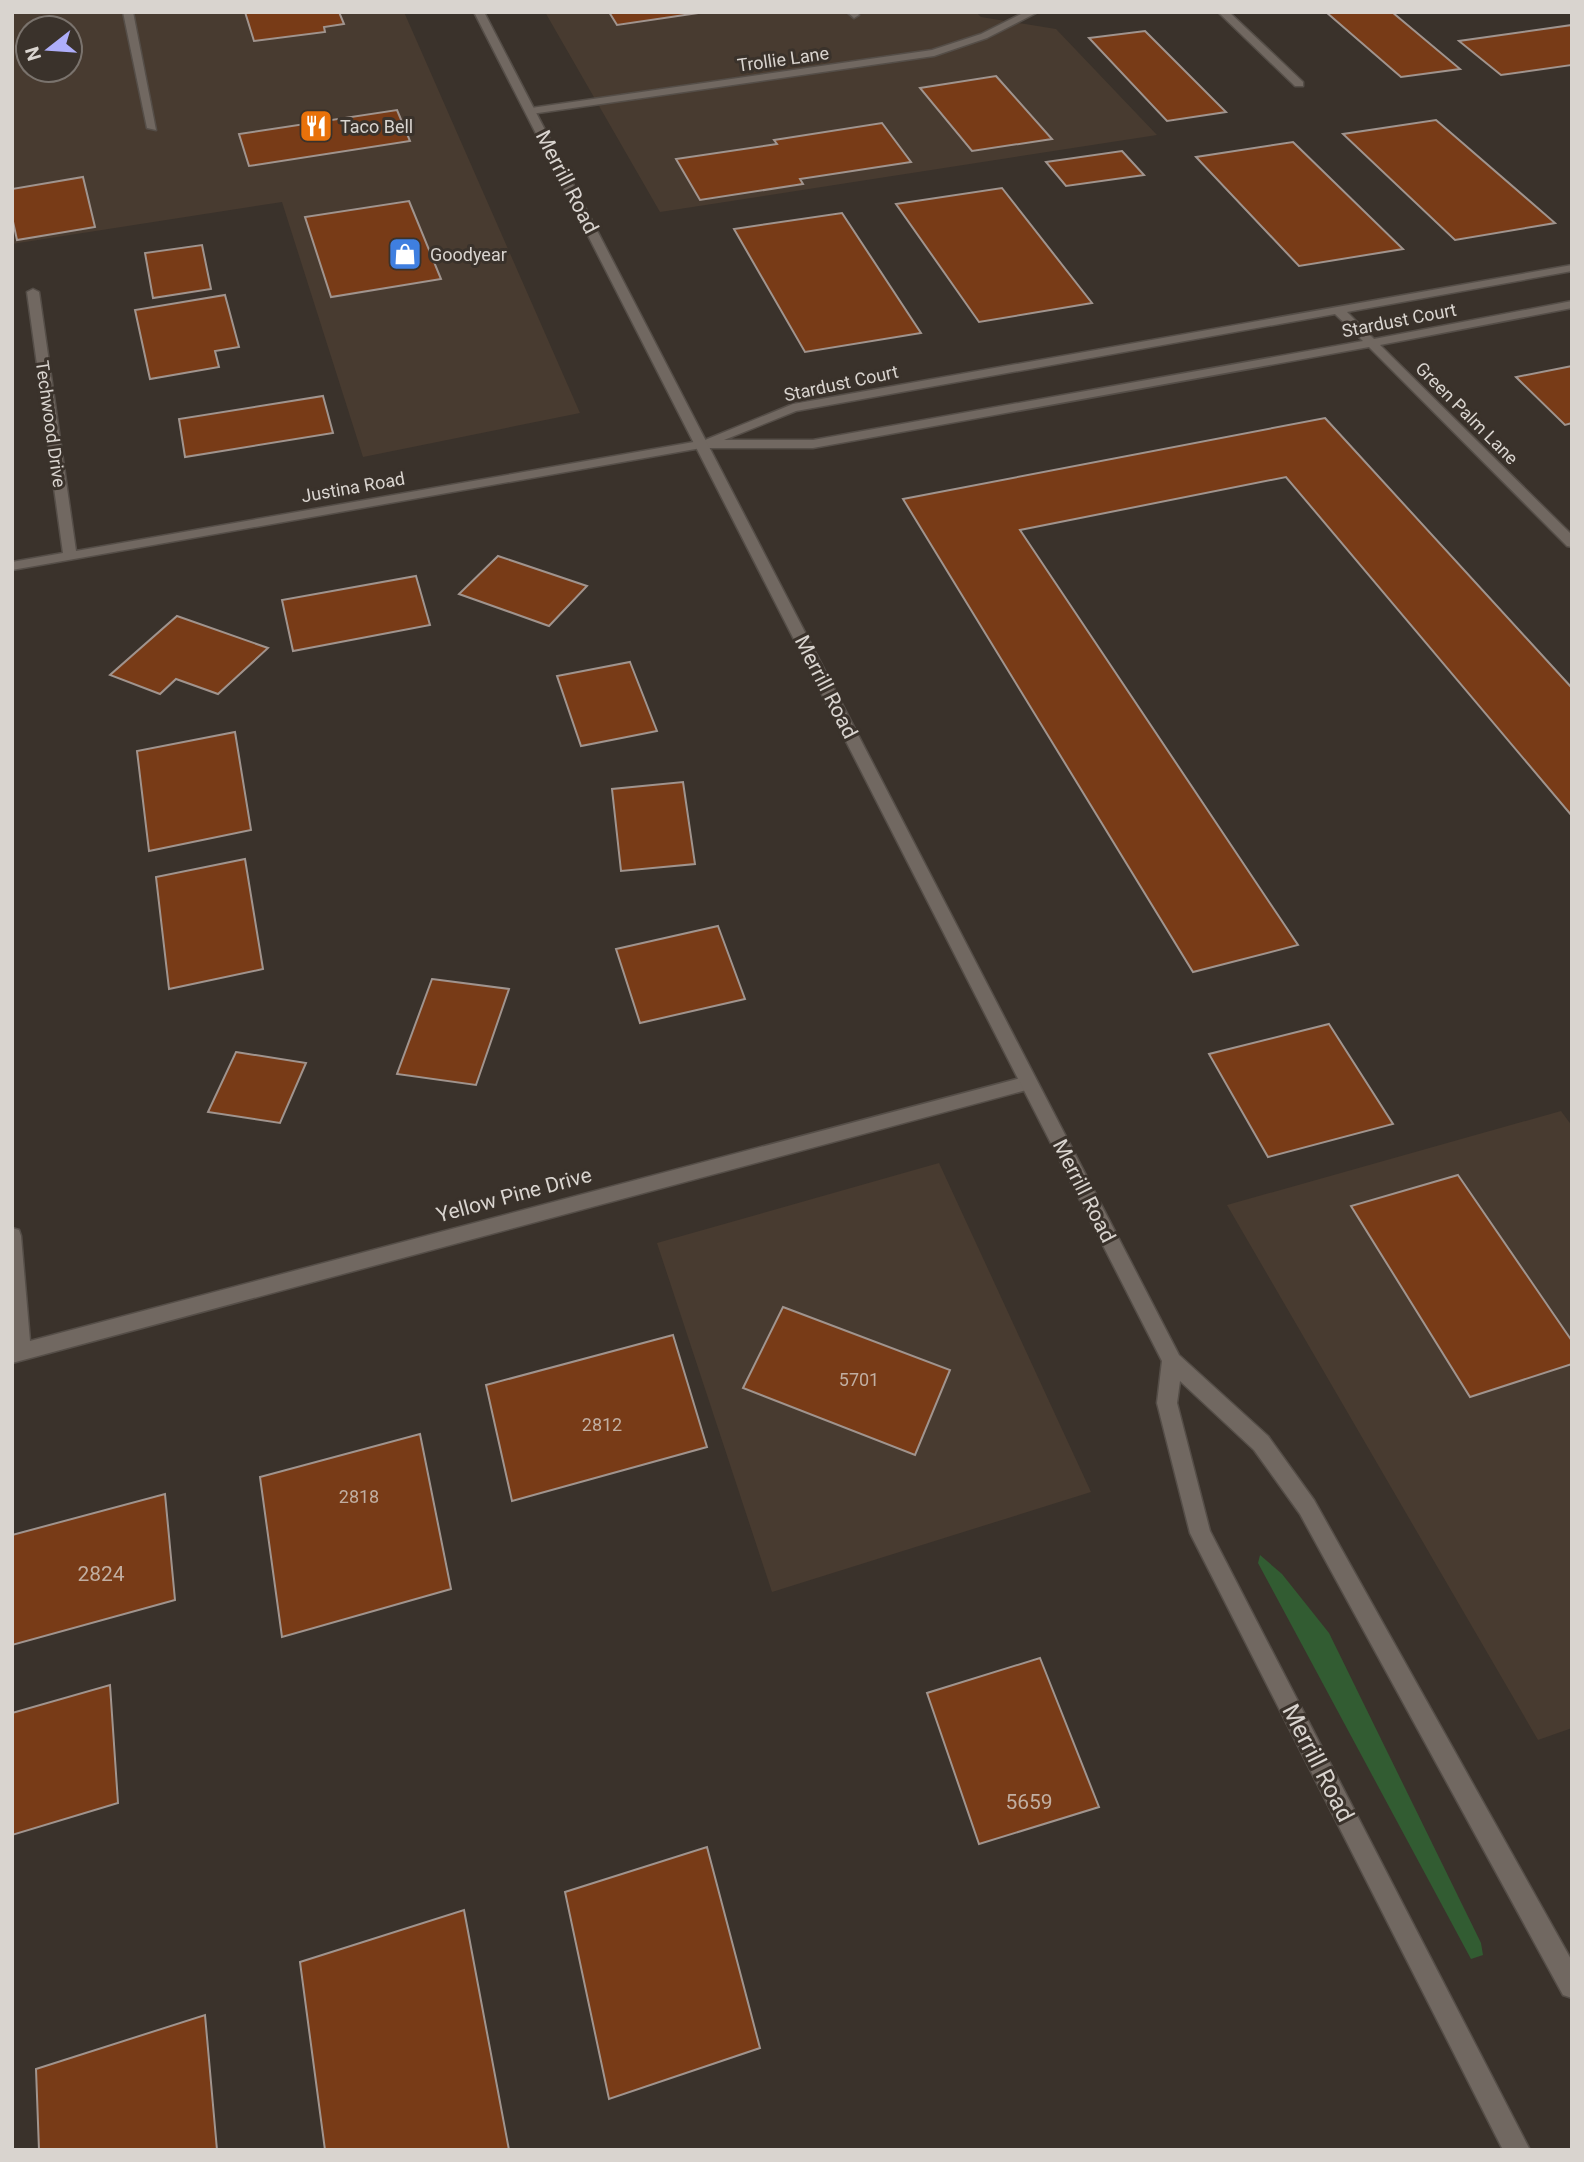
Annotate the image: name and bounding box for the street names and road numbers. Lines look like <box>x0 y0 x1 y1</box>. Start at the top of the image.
street label: Trollie Lane <box>736 42 830 76</box>
street label: Merrill Road <box>531 126 603 238</box>
street label: Stardust Court <box>1340 299 1458 341</box>
street label: Green Palm Lane <box>1411 357 1523 469</box>
street label: Techwood Drive <box>32 359 70 489</box>
street label: Stardust Court <box>782 361 900 405</box>
street label: Justina Road <box>300 468 406 506</box>
street label: Merrill Road <box>790 631 862 743</box>
street label: Merrill Road <box>1048 1135 1120 1247</box>
street label: Yellow Pine Drive <box>434 1163 594 1227</box>
street label: Merrill Road <box>1276 1699 1360 1827</box>

